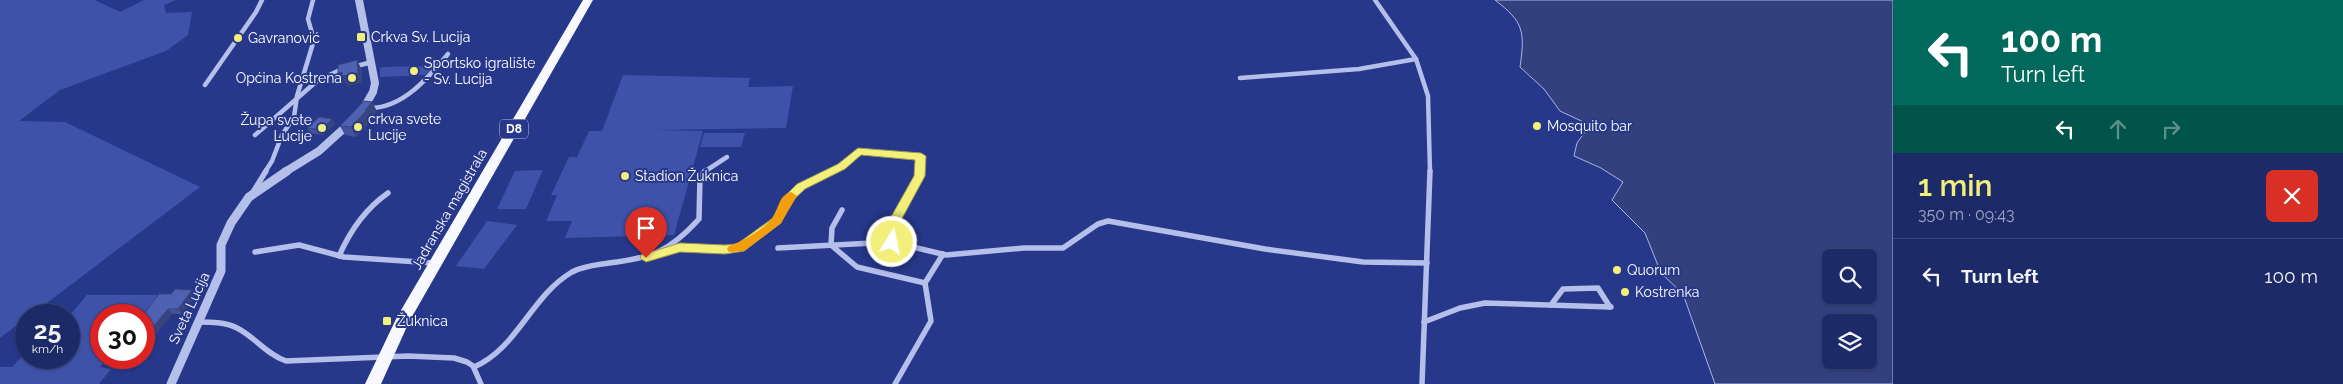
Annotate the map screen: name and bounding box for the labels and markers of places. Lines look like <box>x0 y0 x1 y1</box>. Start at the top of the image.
place label: Crkva Sv. Lucija <box>371 29 470 45</box>
place label: Gavranović <box>248 30 320 46</box>
marker: Crkva Sv. Lucija <box>355 31 367 43</box>
marker: Gavranović <box>232 32 244 44</box>
place label: Sportsko igralište - Sv. Lucija <box>424 55 535 87</box>
marker: Sportsko igralište - Sv. Lucija <box>408 65 420 77</box>
place label: Općina Kostrena <box>236 70 342 86</box>
marker: Općina Kostrena <box>346 72 358 84</box>
place label: Župa svete Lucije <box>240 111 312 144</box>
place label: crkva svete Lucije <box>368 111 441 143</box>
place label: Mosquito bar <box>1547 118 1632 134</box>
marker: Mosquito bar <box>1531 120 1543 132</box>
marker: crkva svete Lucije <box>352 121 364 133</box>
marker: Župa svete Lucije <box>316 122 328 134</box>
place label: Stadion Žuknica <box>635 167 738 184</box>
marker: Stadion Žuknica <box>619 170 631 182</box>
pin <box>625 207 667 258</box>
place label: Quorum <box>1627 262 1680 278</box>
marker: Quorum <box>1611 264 1623 276</box>
place label: Kostrenka <box>1635 284 1699 300</box>
marker: Kostrenka <box>1619 286 1631 298</box>
place label: Žuknica <box>397 312 448 329</box>
marker: Žuknica <box>381 315 393 327</box>

